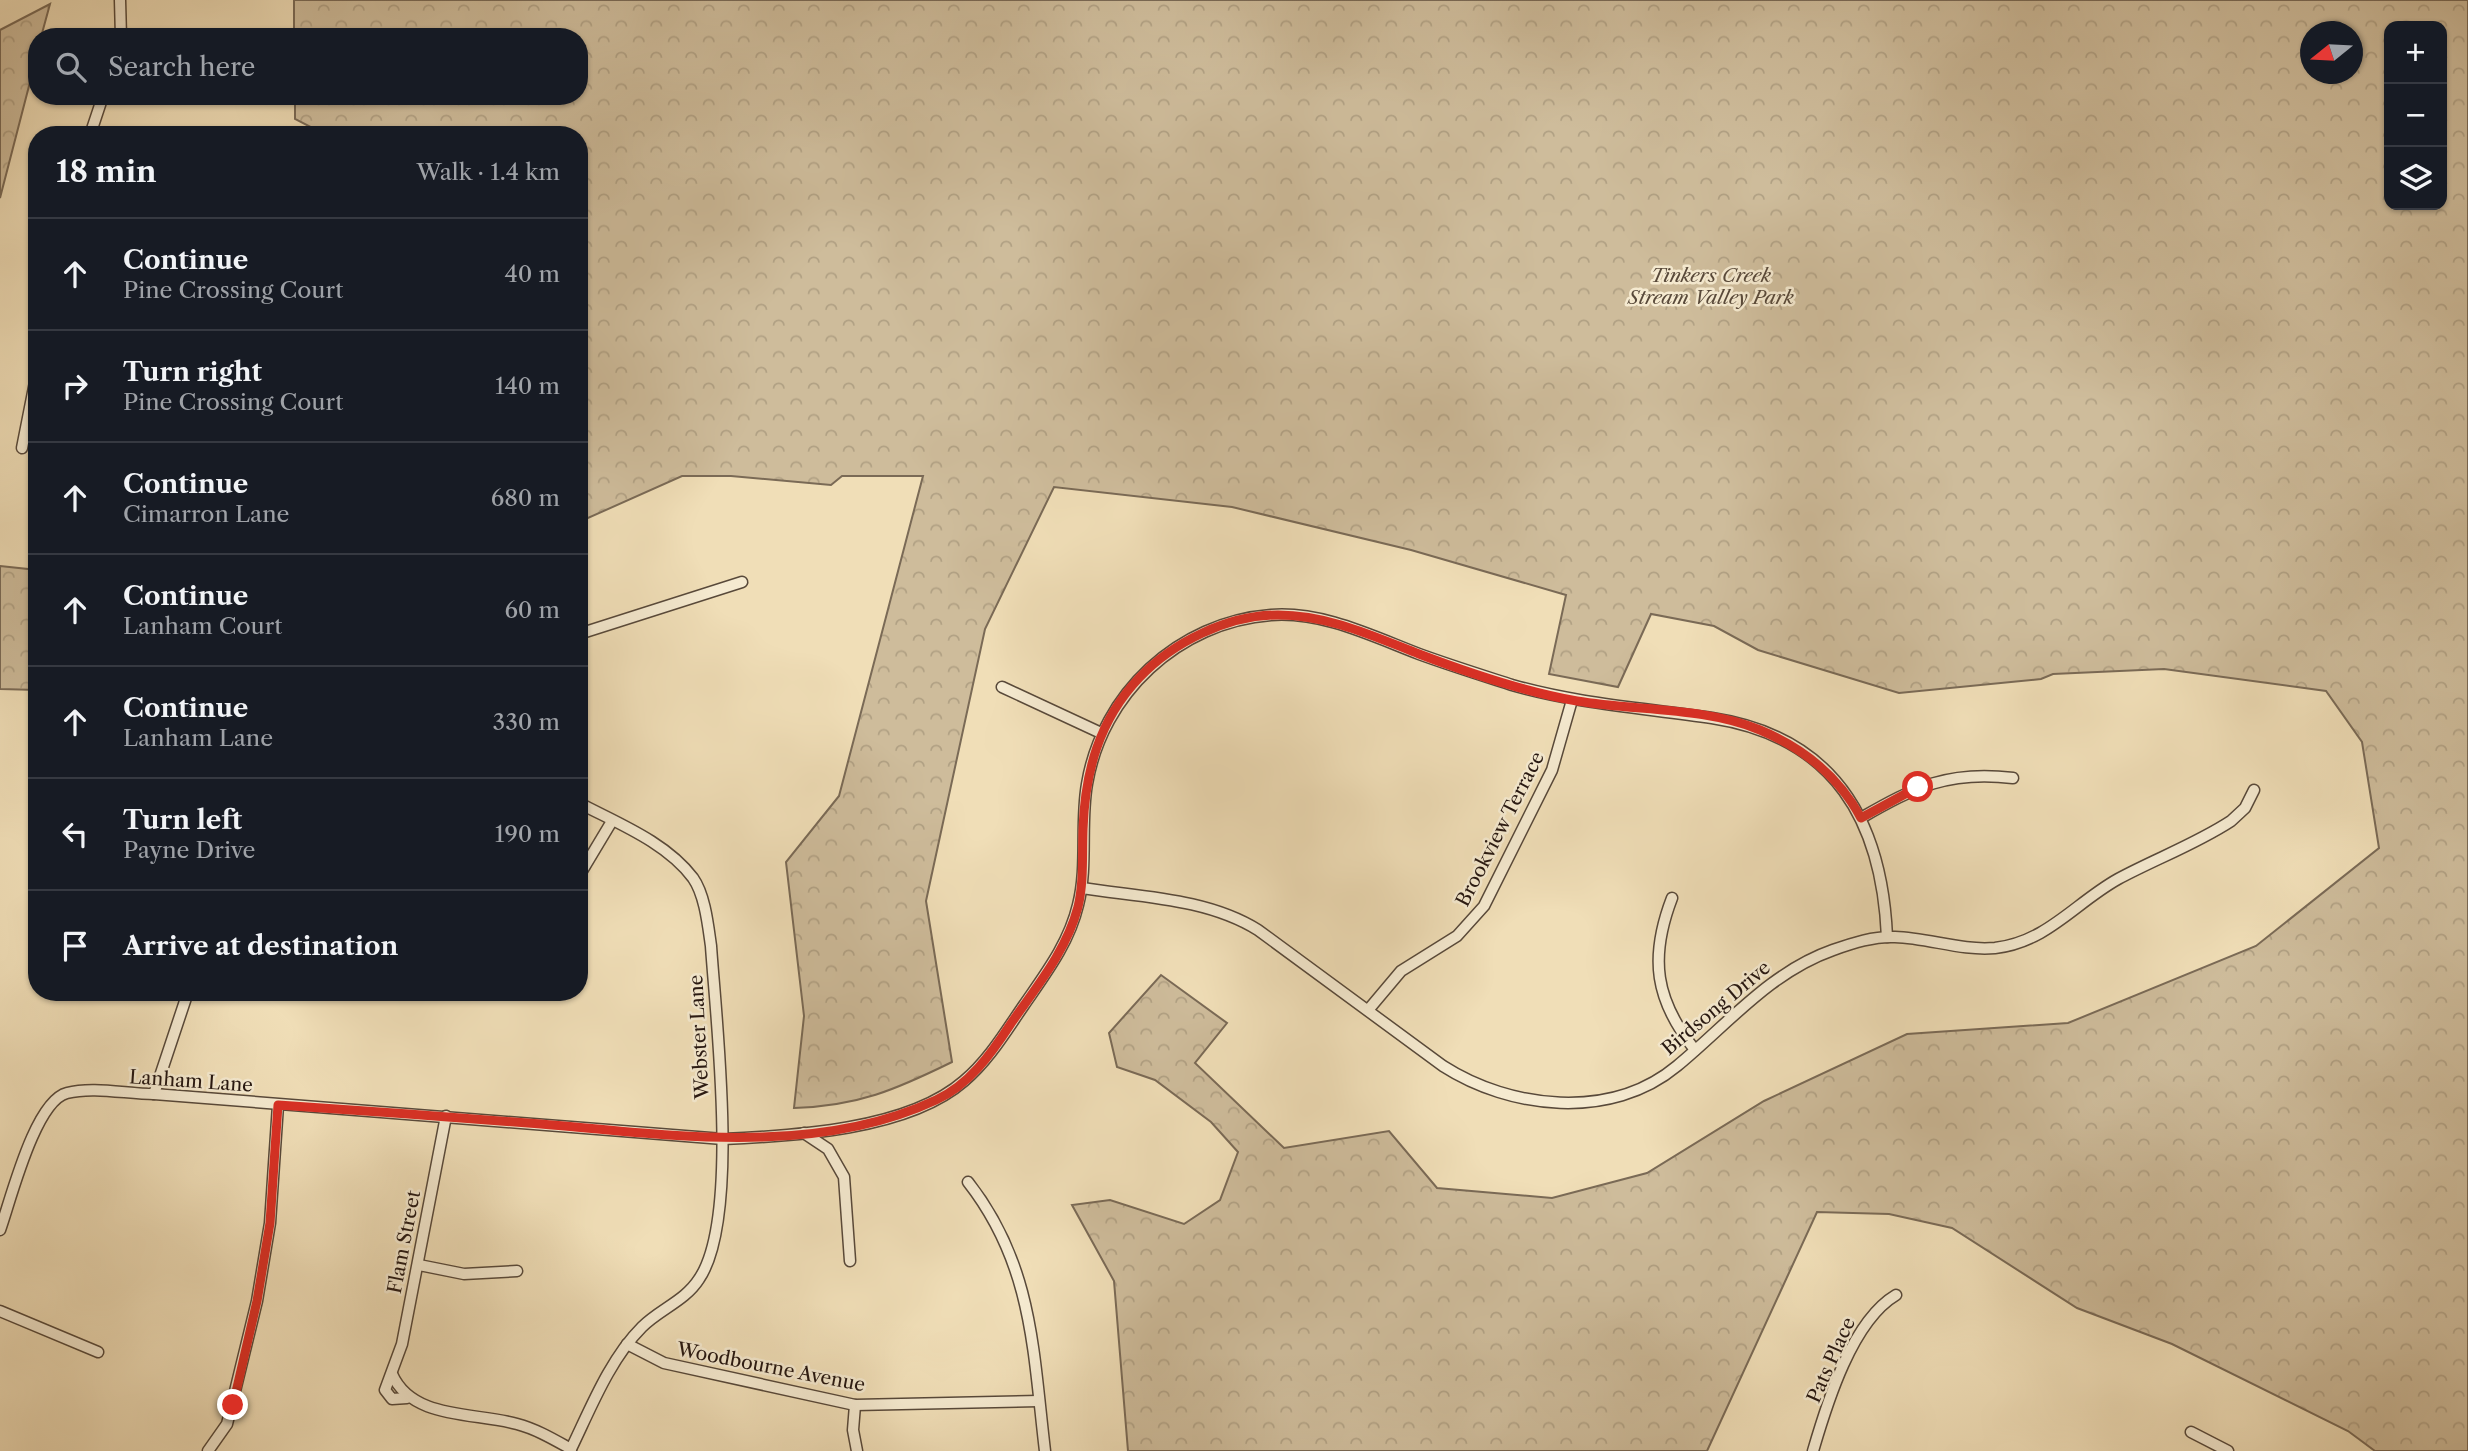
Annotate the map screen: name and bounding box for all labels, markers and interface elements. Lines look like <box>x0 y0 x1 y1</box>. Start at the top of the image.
north arrow <box>2300 21 2363 84</box>
map controls <box>2384 21 2447 210</box>
button: + <box>2384 21 2447 84</box>
search box <box>28 28 588 105</box>
icon: search <box>52 48 90 86</box>
text: Search here <box>108 51 255 83</box>
button: − <box>2384 84 2447 147</box>
button: layers <box>2384 147 2447 210</box>
text: 18 min <box>56 153 157 190</box>
text: Walk · 1.4 km <box>417 158 560 186</box>
text: Continue <box>123 244 248 276</box>
icon: ahead <box>56 255 94 293</box>
text: 40 m <box>505 260 560 288</box>
park label: Tinkers Creek Stream Valley Park <box>1627 264 1794 309</box>
text: Pine Crossing Court <box>123 276 343 304</box>
text: Turn right <box>123 356 262 388</box>
icon: right <box>56 367 94 405</box>
text: 140 m <box>495 372 560 400</box>
text: Pine Crossing Court <box>123 388 343 416</box>
text: Continue <box>123 468 248 500</box>
icon: ahead <box>56 479 94 517</box>
text: 680 m <box>491 484 560 512</box>
text: Cimarron Lane <box>123 500 289 528</box>
text: Continue <box>123 580 248 612</box>
icon: ahead <box>56 591 94 629</box>
text: 60 m <box>504 596 560 624</box>
text: Lanham Court <box>123 612 282 640</box>
text: Continue <box>123 692 248 724</box>
icon: ahead <box>56 703 94 741</box>
text: 330 m <box>493 708 560 736</box>
text: Lanham Lane <box>123 724 273 752</box>
street label: Brookview Terrace <box>1451 748 1549 910</box>
route start <box>1902 771 1933 802</box>
text: Turn left <box>123 804 242 836</box>
icon: left <box>56 815 94 853</box>
text: 190 m <box>495 820 560 848</box>
text: Payne Drive <box>123 836 255 864</box>
icon: arrive <box>56 927 94 965</box>
text: Arrive at destination <box>123 930 398 962</box>
street label: Birdsong Drive <box>1657 956 1775 1060</box>
street label: Webster Lane <box>684 974 714 1101</box>
street label: Lanham Lane <box>128 1065 254 1097</box>
street label: Flam Street <box>383 1188 425 1296</box>
street label: Pats Place <box>1802 1314 1860 1406</box>
street label: Woodbourne Avenue <box>674 1337 867 1397</box>
route end <box>217 1389 248 1420</box>

